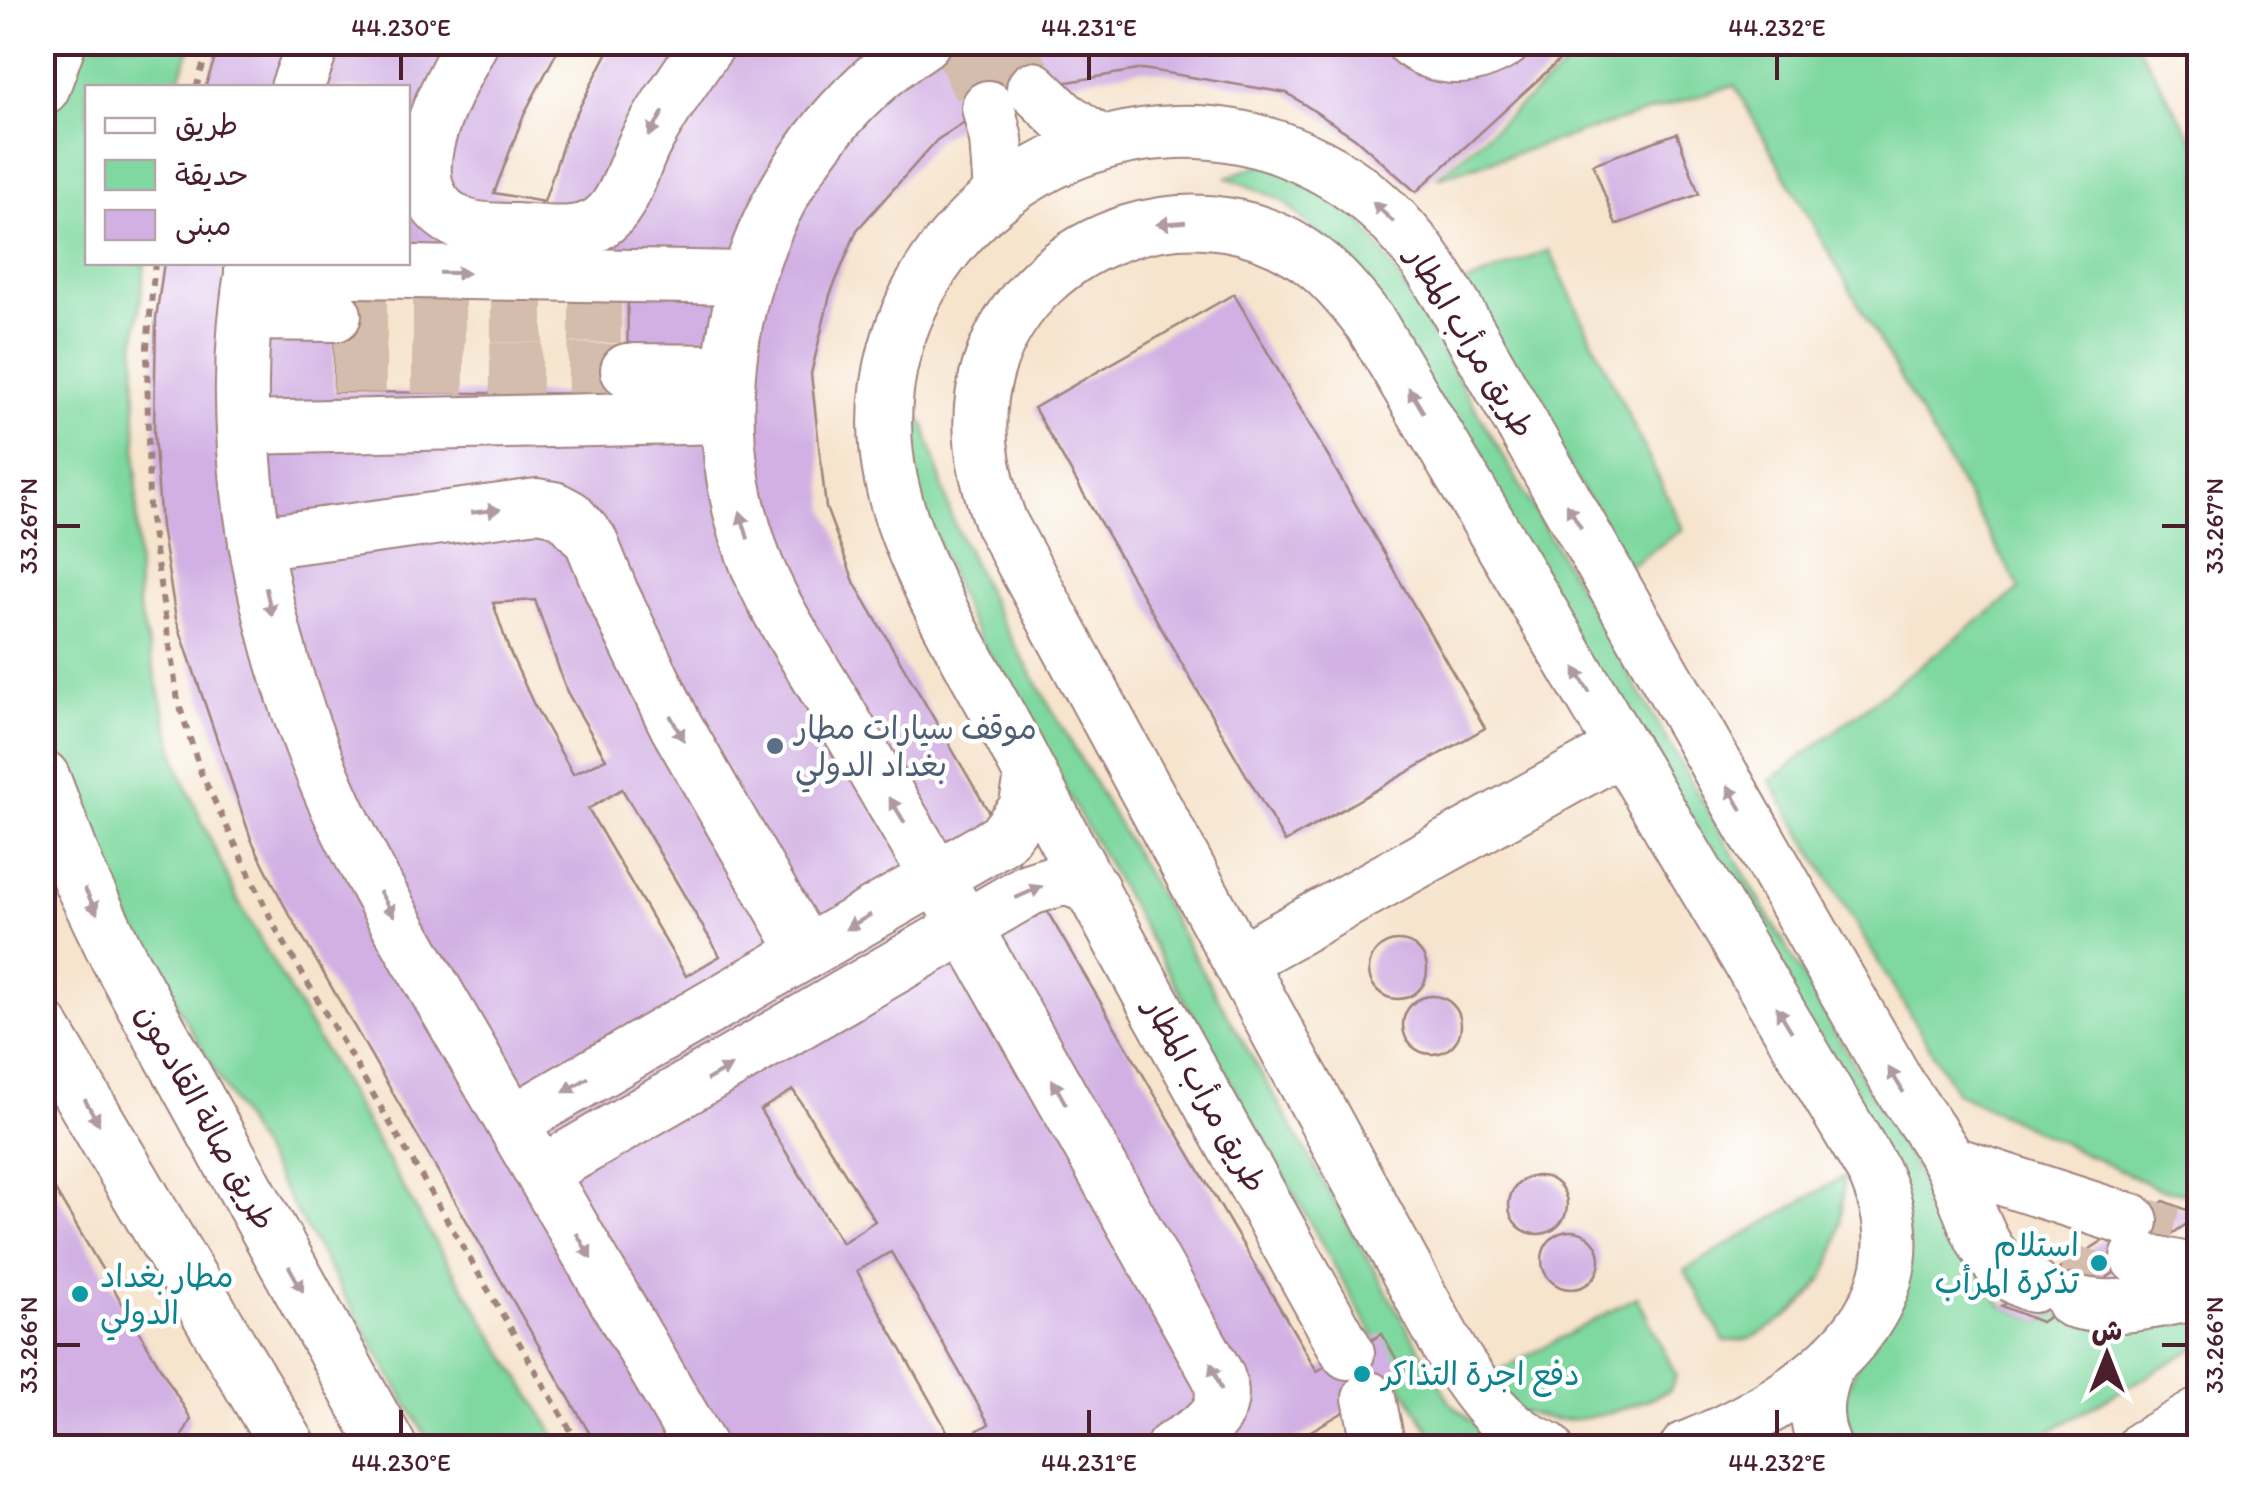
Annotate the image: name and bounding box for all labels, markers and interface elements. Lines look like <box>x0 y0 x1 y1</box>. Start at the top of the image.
text: 44.230°E <box>351 12 451 42</box>
text: 44.231°E <box>1041 12 1137 42</box>
text: 44.232°E <box>1728 12 1826 42</box>
legend <box>85 85 410 265</box>
text: طريق <box>175 106 238 143</box>
one-way arrow <box>648 109 665 138</box>
text: حديقة <box>175 156 249 193</box>
one-way arrow <box>1372 201 1396 224</box>
text: مبنى <box>175 206 231 244</box>
one-way arrow <box>1155 215 1187 231</box>
street label: طريق مرأب المطار <box>1397 237 1543 445</box>
one-way arrow <box>438 265 470 281</box>
one-way arrow <box>1408 386 1425 415</box>
text: 33.267°N <box>13 478 43 574</box>
text: 33.267°N <box>2199 478 2229 574</box>
one-way arrow <box>1566 501 1583 530</box>
one-way arrow <box>471 503 503 519</box>
one-way arrow <box>736 509 751 539</box>
one-way arrow <box>262 587 277 618</box>
one-way arrow <box>1574 666 1591 694</box>
place label: موقف سيارات مطار بغداد الدولي <box>792 709 1037 793</box>
one-way arrow <box>669 714 686 743</box>
marker: موقف سيارات مطار بغداد الدولي <box>764 735 786 757</box>
one-way arrow <box>1727 784 1745 812</box>
one-way arrow <box>889 796 906 824</box>
one-way arrow <box>1015 884 1044 900</box>
one-way arrow <box>82 887 99 916</box>
one-way arrow <box>377 890 395 918</box>
one-way arrow <box>843 914 872 931</box>
street label: طريق مرأب المطار <box>1135 988 1275 1199</box>
street label: طريق صالة القادمون <box>127 997 284 1237</box>
one-way arrow <box>1776 1005 1793 1033</box>
one-way arrow <box>704 1064 733 1081</box>
one-way arrow <box>1888 1066 1906 1094</box>
one-way arrow <box>562 1077 591 1094</box>
one-way arrow <box>1050 1078 1068 1106</box>
one-way arrow <box>83 1098 100 1126</box>
place label: استلام تذكرة المرأب <box>1934 1226 2080 1301</box>
one-way arrow <box>575 1232 593 1260</box>
marker: استلام تذكرة المرأب <box>2088 1252 2110 1274</box>
place label: مطار بغداد الدولي <box>100 1257 234 1341</box>
one-way arrow <box>286 1265 304 1293</box>
marker: مطار بغداد الدولي <box>69 1283 91 1305</box>
text: 33.266°N <box>13 1296 43 1394</box>
text: 33.266°N <box>2199 1296 2229 1394</box>
north arrow <box>2057 1305 2157 1405</box>
text: ش <box>2092 1313 2122 1347</box>
place label: دفع اجرة التذاكر <box>1379 1355 1580 1397</box>
one-way arrow <box>1208 1361 1224 1391</box>
marker: دفع اجرة التذاكر <box>1351 1363 1373 1385</box>
text: 44.230°E <box>351 1447 451 1477</box>
text: 44.231°E <box>1041 1447 1137 1477</box>
text: 44.232°E <box>1728 1447 1826 1477</box>

